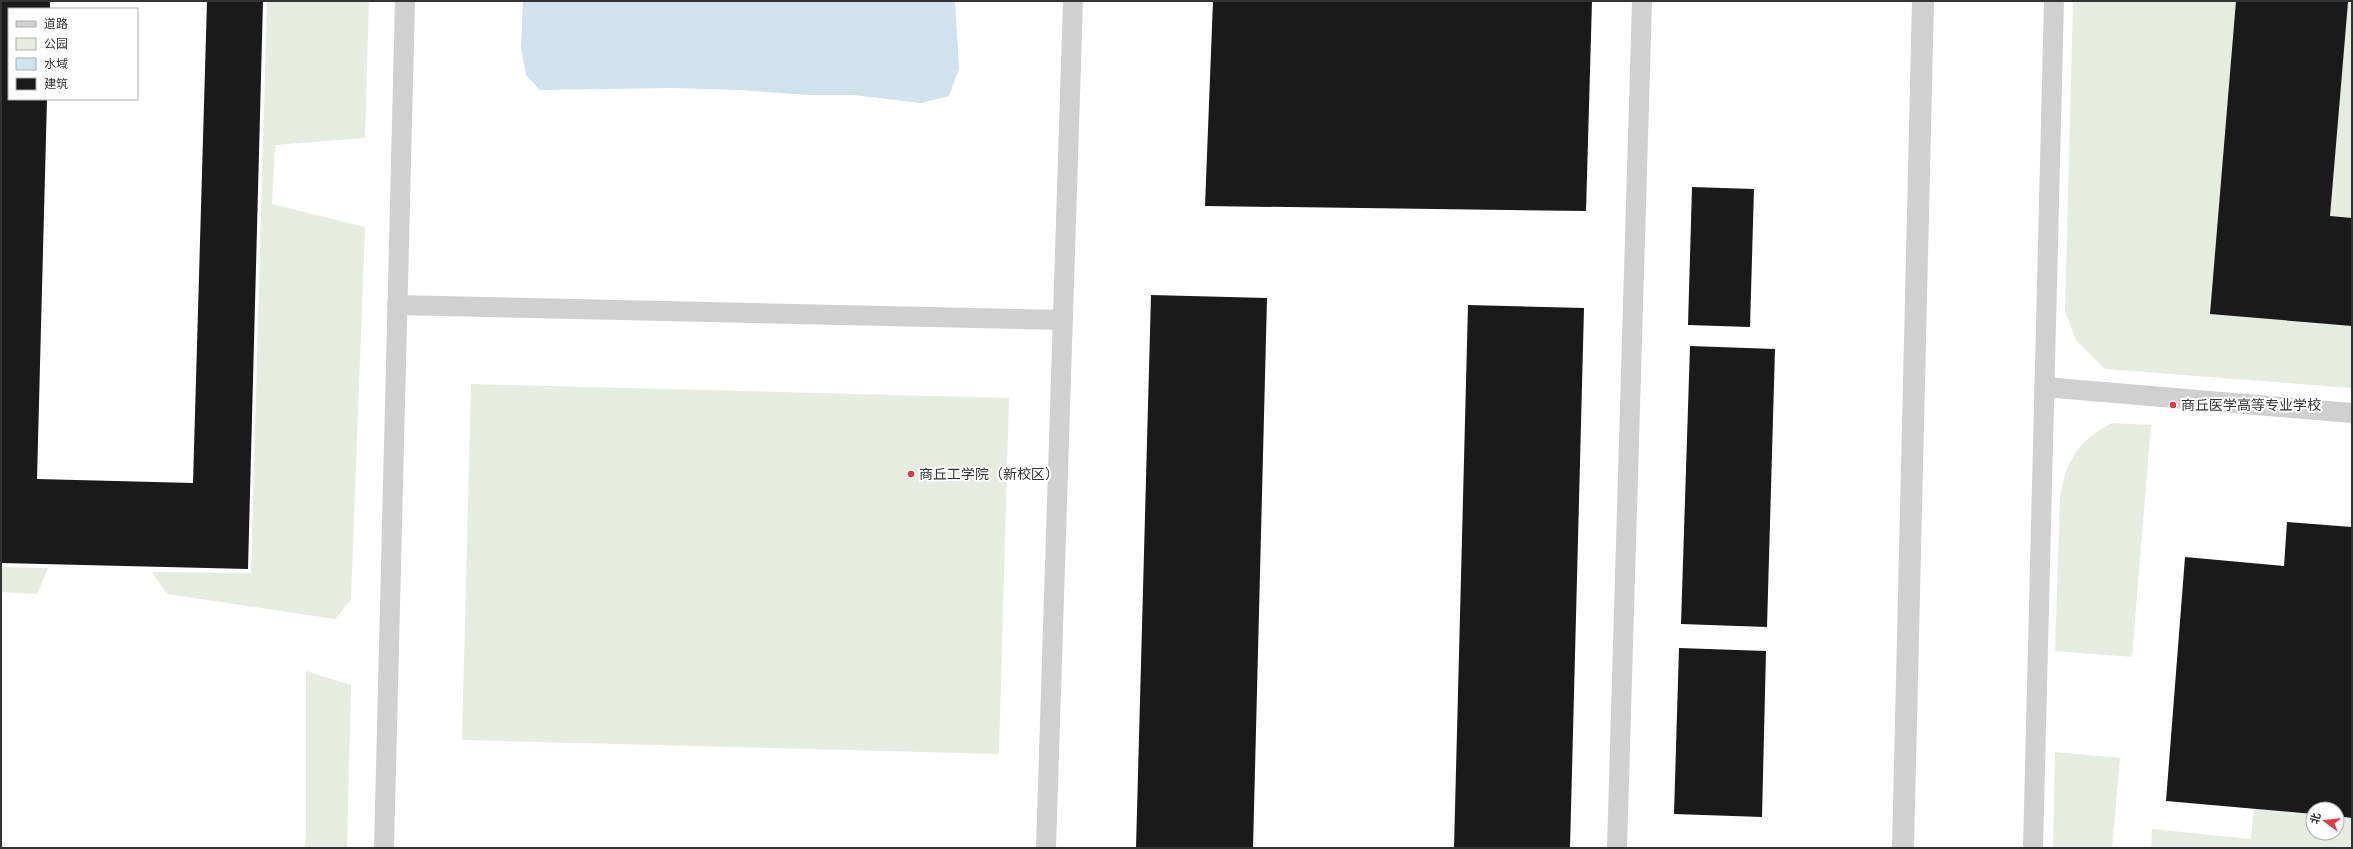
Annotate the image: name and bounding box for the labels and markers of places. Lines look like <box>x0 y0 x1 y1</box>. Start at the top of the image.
place label: 商丘医学高等专业学校 <box>2181 396 2321 414</box>
marker: 商丘医学高等专业学校 <box>2168 400 2178 410</box>
place label: 商丘工学院（新校区） <box>919 465 1059 483</box>
marker: 商丘工学院（新校区） <box>906 469 916 479</box>

